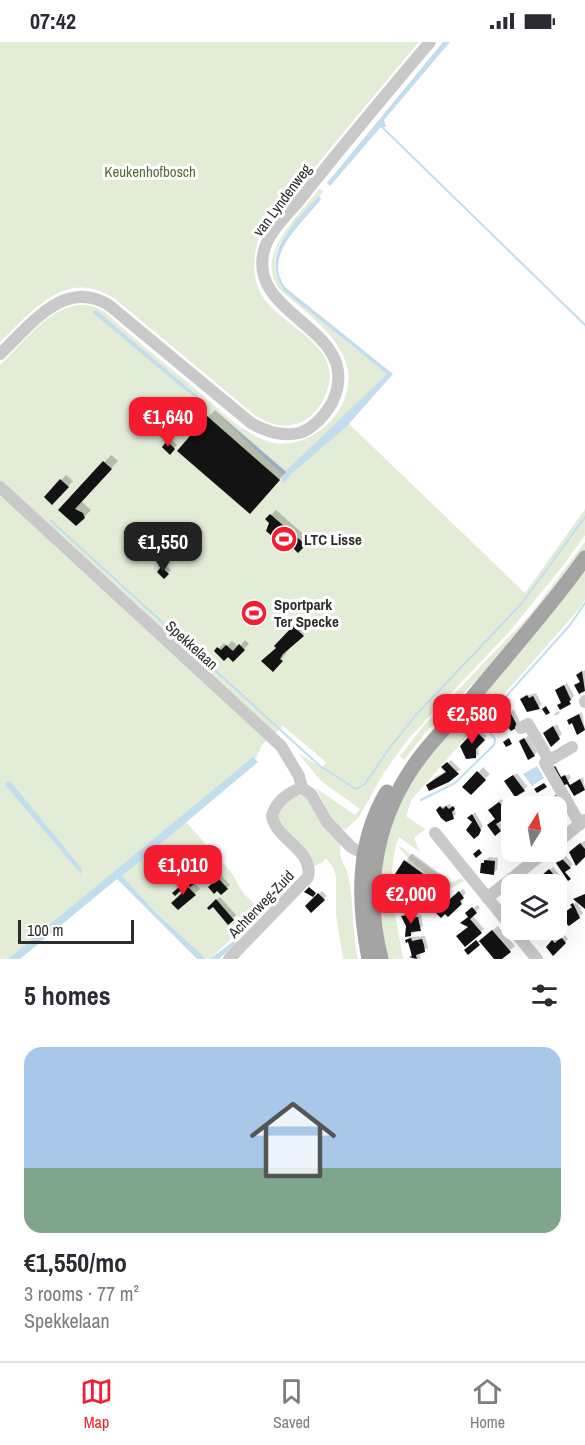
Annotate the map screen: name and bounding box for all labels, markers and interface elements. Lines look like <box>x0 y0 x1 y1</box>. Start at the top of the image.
text: 07:42 <box>30 6 76 36</box>
street label: van Lyndenweg <box>248 159 316 241</box>
park label: Keukenhofbosch <box>104 161 196 182</box>
pin: €1,640 <box>119 397 217 448</box>
text: €1,640 <box>143 403 193 430</box>
pin: €1,550 <box>114 522 212 573</box>
sports icon: LTC Lisse <box>269 524 299 554</box>
text: €1,550 <box>138 528 188 555</box>
place label: LTC Lisse <box>304 529 362 550</box>
place label: Sportpark Ter Specke <box>274 594 339 632</box>
sports icon: Sportpark Ter Specke <box>239 598 269 628</box>
street label: Spekkelaan <box>161 616 223 674</box>
pin: €2,580 <box>423 694 521 745</box>
text: €2,580 <box>447 700 497 727</box>
north arrow <box>501 796 567 862</box>
map controls <box>501 796 567 940</box>
pin: €1,010 <box>134 845 232 896</box>
text: €1,010 <box>158 851 208 878</box>
street label: Achterweg-Zuid <box>223 865 299 943</box>
pin: €2,000 <box>362 874 460 925</box>
button: layers <box>501 874 567 940</box>
text: €2,000 <box>386 880 436 907</box>
scale bar <box>18 917 134 944</box>
text: 100 m <box>27 919 63 941</box>
text: 5 homes <box>24 978 111 1013</box>
icon: filters <box>528 979 561 1012</box>
icon: home <box>239 1086 347 1194</box>
text: €1,550/mo <box>24 1245 127 1280</box>
text: 3 rooms · 77 m² <box>24 1280 139 1307</box>
text: Spekkelaan <box>24 1307 110 1334</box>
tab: Map <box>80 1375 113 1433</box>
tab: Saved <box>273 1375 310 1433</box>
tab: Home <box>470 1375 505 1433</box>

